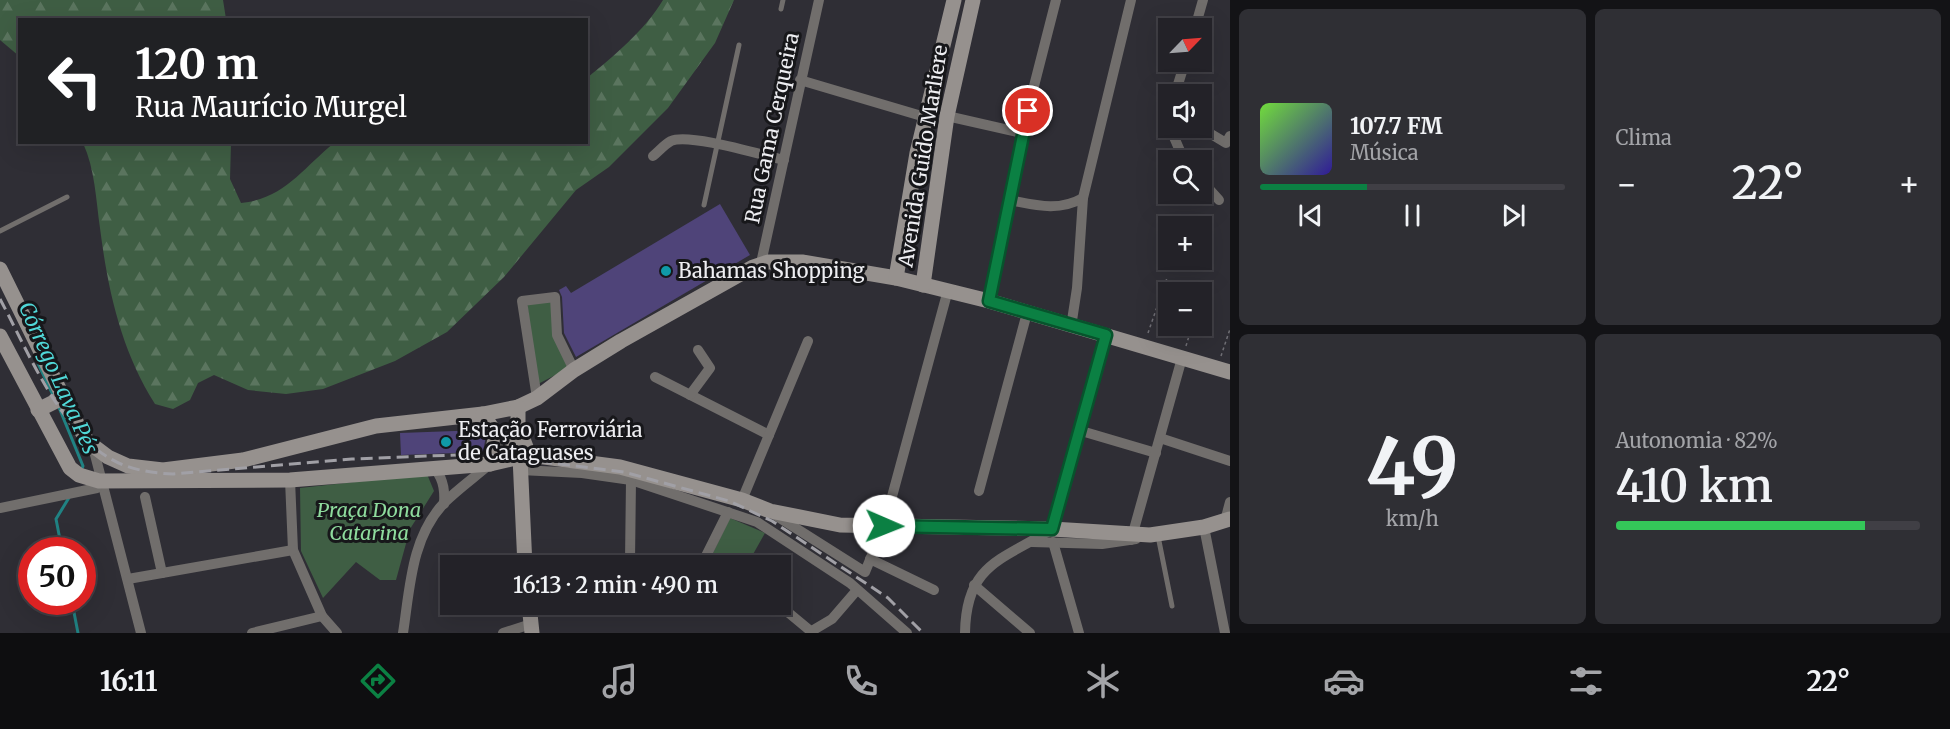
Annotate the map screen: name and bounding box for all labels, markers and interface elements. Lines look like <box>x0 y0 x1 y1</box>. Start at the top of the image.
north arrow <box>1158 18 1212 72</box>
map controls <box>1158 18 1212 336</box>
street label: Rua Gama Cerqueira <box>739 30 804 226</box>
text: 120 m <box>135 38 258 90</box>
icon: left <box>36 42 114 120</box>
street label: Avenida Guido Marliere <box>892 43 952 270</box>
button: sound <box>1158 84 1212 138</box>
pin <box>1002 85 1053 136</box>
text: Rua Maurício Murgel <box>135 90 407 124</box>
icon: arrive <box>1011 94 1044 127</box>
text: 107.7 FM <box>1350 112 1443 140</box>
text: Clima <box>1616 125 1672 150</box>
text: Música <box>1350 140 1419 165</box>
button: search <box>1158 150 1212 204</box>
text: 22° <box>1732 155 1804 211</box>
text: − <box>1616 164 1638 205</box>
text: + <box>1898 164 1920 205</box>
icon: previous <box>1294 199 1327 232</box>
icon: pause <box>1396 199 1429 232</box>
icon: next <box>1497 199 1530 232</box>
button: + <box>1158 216 1212 270</box>
place label: Bahamas Shopping <box>678 258 865 283</box>
marker: Bahamas Shopping <box>659 264 673 278</box>
button: − <box>1158 282 1212 336</box>
water label: Córrego Lava Pés <box>13 297 104 458</box>
place label: Estação Ferroviária de Cataguases <box>458 417 643 465</box>
text: 49 <box>1366 418 1459 516</box>
text: Autonomia · 82% <box>1616 428 1778 453</box>
marker: Estação Ferroviária de Cataguases <box>439 435 453 449</box>
text: 410 km <box>1616 458 1773 514</box>
position arrow <box>852 494 916 558</box>
park label: Praça Dona Catarina <box>317 497 421 545</box>
text: km/h <box>1386 506 1439 531</box>
speed limit sign: 50 <box>18 537 96 615</box>
text: 16:13 · 2 min · 490 m <box>513 571 718 599</box>
icon: directions <box>357 660 399 702</box>
icon: music <box>599 660 641 702</box>
icon: phone <box>840 660 882 702</box>
icon: climate <box>1082 660 1124 702</box>
icon: car <box>1323 660 1365 702</box>
icon: filters <box>1565 660 1607 702</box>
text: 16:11 <box>100 664 158 698</box>
text: 22° <box>1806 664 1850 698</box>

